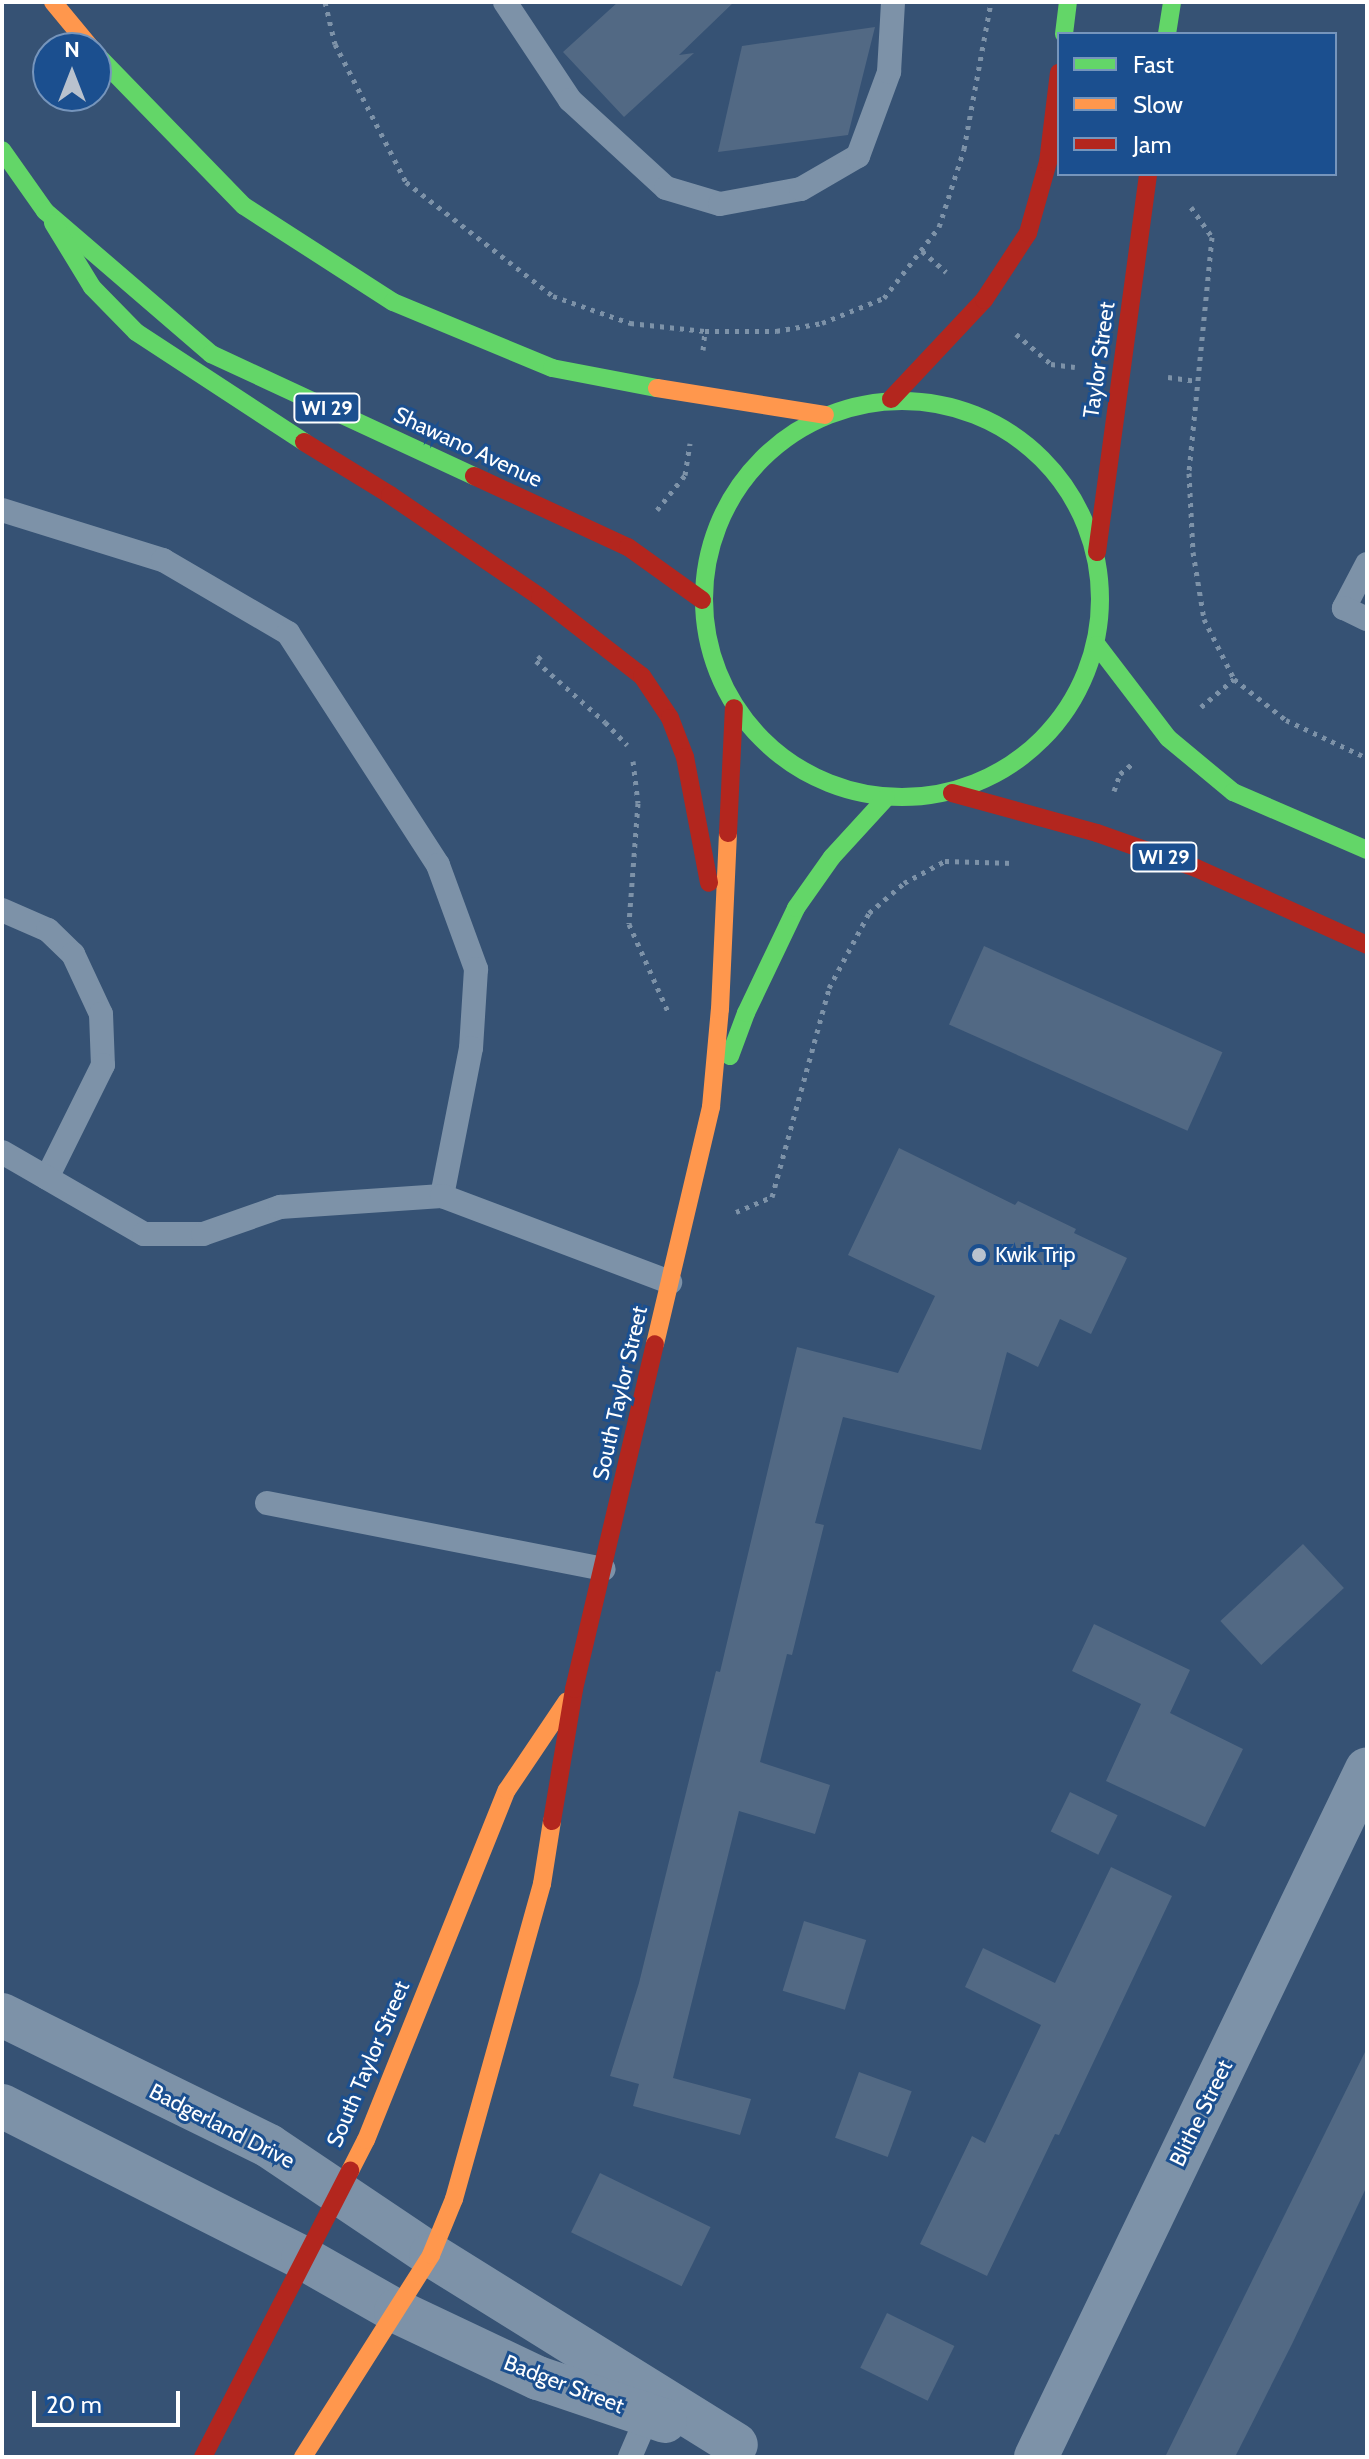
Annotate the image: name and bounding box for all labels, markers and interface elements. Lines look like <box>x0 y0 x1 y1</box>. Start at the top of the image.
north arrow <box>32 32 112 112</box>
legend <box>1057 32 1337 176</box>
text: N <box>64 36 80 63</box>
text: Fast <box>1133 50 1174 79</box>
text: Slow <box>1133 90 1183 119</box>
text: Jam <box>1133 130 1171 159</box>
street label: Taylor Street <box>1078 300 1120 420</box>
road number: WI 29 <box>293 392 361 424</box>
street label: Shawano Avenue <box>390 401 546 493</box>
road number: WI 29 <box>1130 841 1198 873</box>
place label: Kwik Trip <box>995 1242 1076 1268</box>
marker: Kwik Trip <box>970 1246 988 1264</box>
street label: South Taylor Street <box>587 1303 653 1483</box>
street label: South Taylor Street <box>321 1977 415 2151</box>
street label: Blithe Street <box>1164 2056 1238 2170</box>
street label: Badgerland Drive <box>145 2078 299 2174</box>
street label: Badger Street <box>500 2349 628 2419</box>
scale bar <box>36 2375 184 2425</box>
text: 20 m <box>46 2390 102 2419</box>

